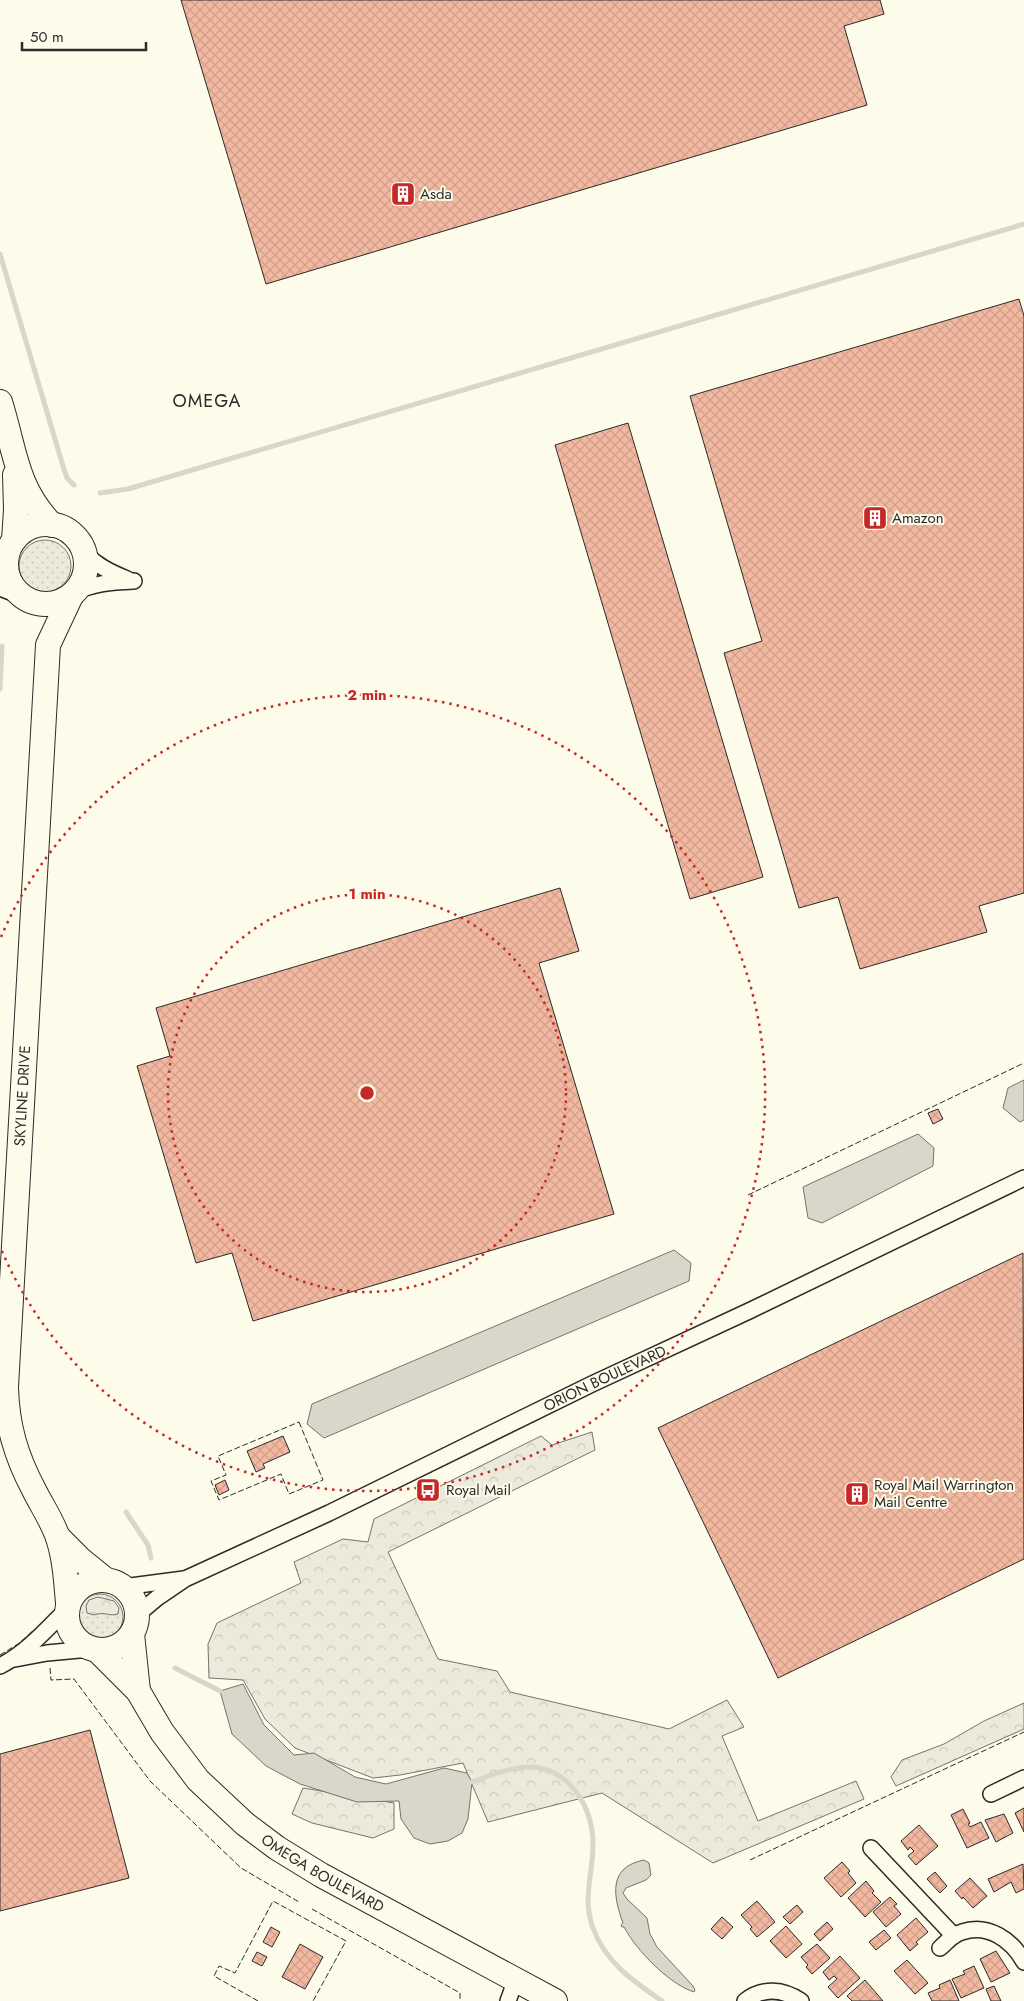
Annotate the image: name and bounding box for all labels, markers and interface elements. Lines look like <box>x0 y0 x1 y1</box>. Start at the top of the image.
scale bar <box>22 20 146 52</box>
text: 50 m <box>30 26 64 48</box>
building icon: Asda <box>390 181 416 207</box>
place label: Asda <box>420 183 452 205</box>
district label: OMEGA <box>173 388 242 414</box>
building icon: Amazon <box>862 505 888 531</box>
place label: Amazon <box>892 507 944 529</box>
text: 2 min <box>347 684 387 706</box>
text: 1 min <box>348 883 386 905</box>
street label: SKYLINE DRIVE <box>9 1045 36 1147</box>
centre of rings <box>358 1084 376 1102</box>
street label: ORION BOULEVARD <box>540 1340 670 1417</box>
place label: Royal Mail Warrington Mail Centre <box>874 1474 1014 1513</box>
bus stop icon: Royal Mail <box>415 1477 441 1503</box>
place label: Royal Mail <box>446 1479 511 1501</box>
building icon: Royal Mail Warrington Mail Centre <box>844 1481 870 1507</box>
street label: OMEGA BOULEVARD <box>256 1829 388 1918</box>

